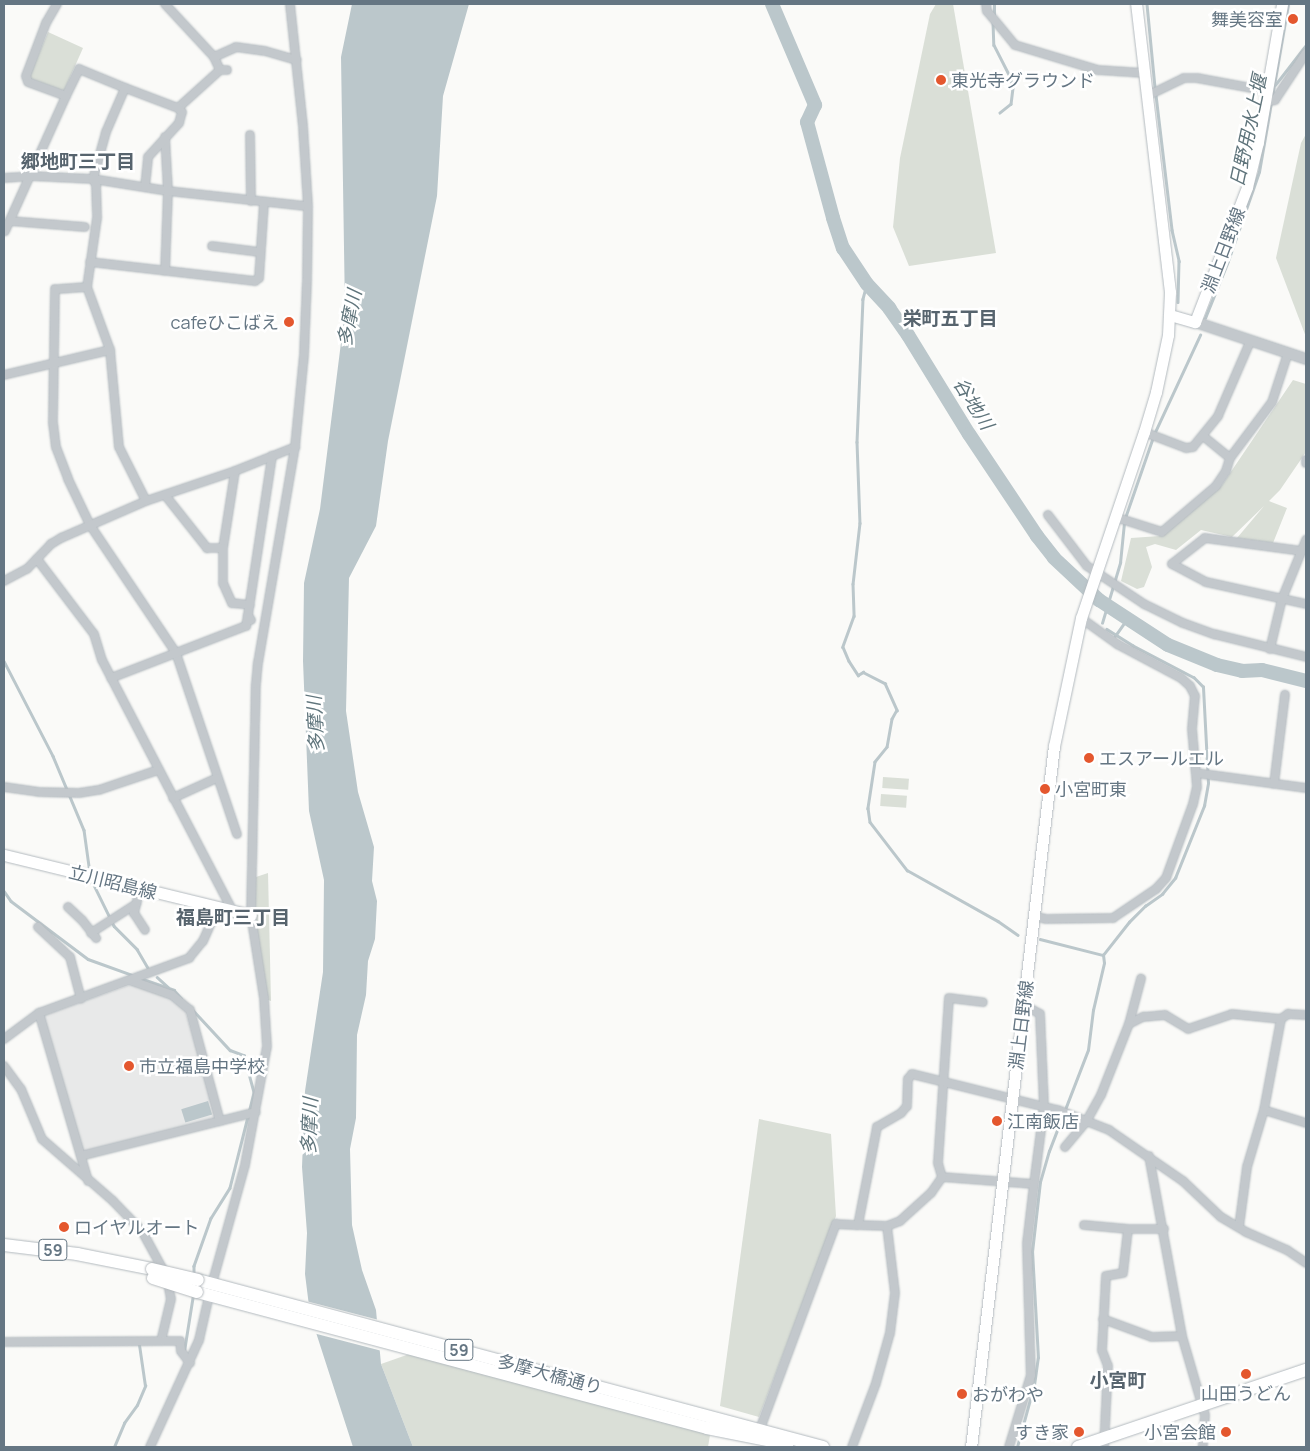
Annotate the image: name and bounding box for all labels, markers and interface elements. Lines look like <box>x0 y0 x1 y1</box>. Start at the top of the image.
place label: 舞美容室 <box>1211 8 1283 30</box>
marker: 舞美容室 <box>1287 13 1299 25</box>
place label: 東光寺グラウンド <box>951 69 1095 91</box>
water label: 日野用水上堰 <box>1226 73 1272 189</box>
marker: 東光寺グラウンド <box>935 74 947 86</box>
district label: 郷地町三丁目 <box>21 151 135 173</box>
street label: 淵上日野線 <box>1197 204 1249 296</box>
water label: 多摩川 <box>333 288 367 348</box>
district label: 栄町五丁目 <box>903 308 997 330</box>
place label: cafeひこばえ <box>171 311 279 333</box>
marker: cafeひこばえ <box>283 316 295 328</box>
water label: 谷地川 <box>948 374 998 434</box>
water label: 多摩川 <box>303 695 329 753</box>
place label: エスアールエル <box>1099 747 1224 769</box>
marker: エスアールエル <box>1083 752 1095 764</box>
place label: 小宮町東 <box>1055 778 1127 800</box>
marker: 小宮町東 <box>1039 783 1051 795</box>
street label: 立川昭島線 <box>67 861 159 903</box>
district label: 福島町三丁目 <box>176 907 290 929</box>
street label: 淵上日野線 <box>1005 979 1037 1071</box>
place label: 市立福島中学校 <box>139 1055 265 1077</box>
marker: 市立福島中学校 <box>123 1060 135 1072</box>
water label: 多摩川 <box>298 1097 322 1155</box>
place label: 江南飯店 <box>1007 1110 1079 1132</box>
marker: 江南飯店 <box>991 1115 1003 1127</box>
place label: ロイヤルオート <box>74 1216 200 1238</box>
marker: ロイヤルオート <box>58 1221 70 1233</box>
road number: 59 <box>38 1236 68 1264</box>
road number: 59 <box>444 1336 474 1364</box>
street label: 多摩大橋通り <box>495 1350 605 1398</box>
marker: 山田うどん <box>1240 1368 1252 1380</box>
district label: 小宮町 <box>1090 1370 1146 1392</box>
place label: 山田うどん <box>1201 1382 1291 1404</box>
place label: おがわや <box>972 1383 1044 1405</box>
marker: おがわや <box>956 1388 968 1400</box>
place label: すき家 <box>1015 1421 1069 1443</box>
place label: 小宮会館 <box>1144 1421 1216 1443</box>
marker: すき家 <box>1073 1426 1085 1438</box>
marker: 小宮会館 <box>1220 1426 1232 1438</box>

